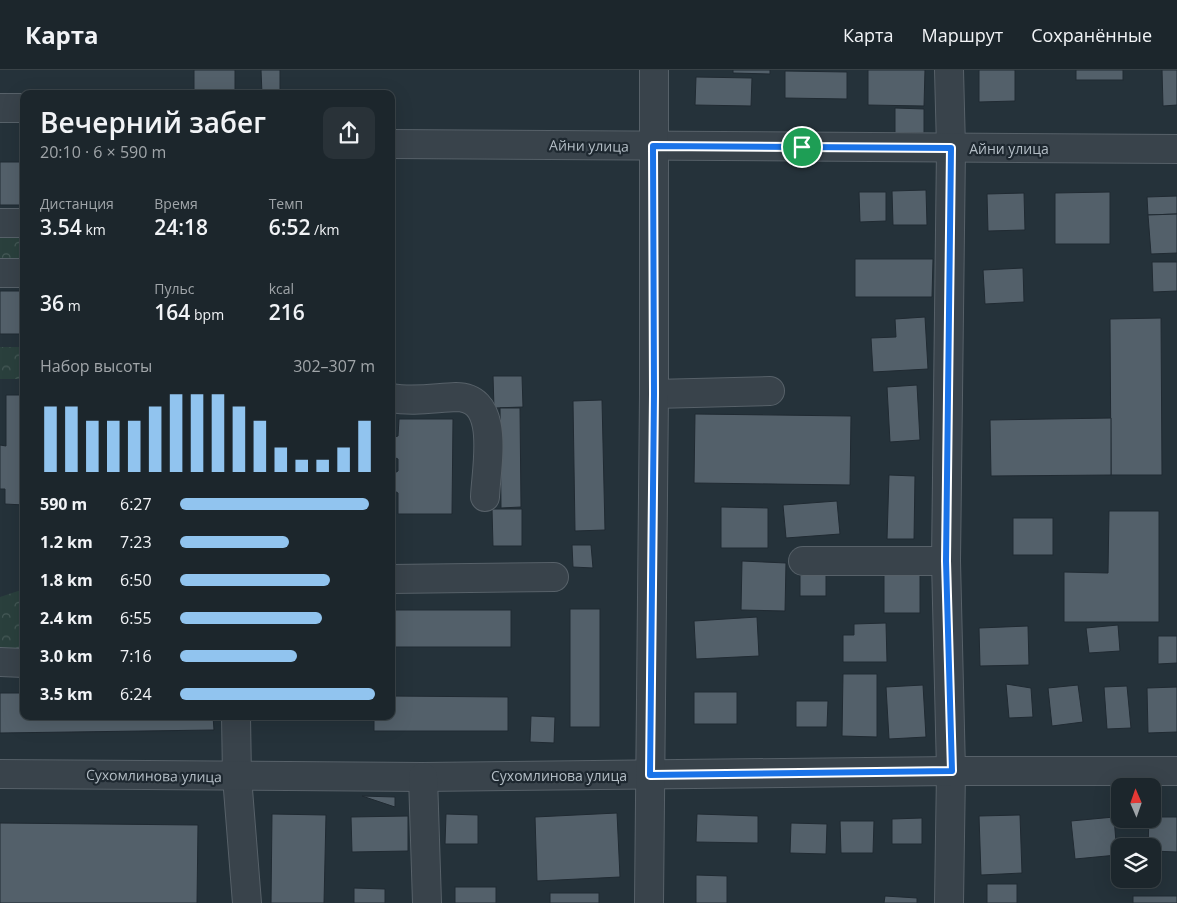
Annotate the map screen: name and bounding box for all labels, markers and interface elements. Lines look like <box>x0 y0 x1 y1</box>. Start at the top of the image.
text: Карта <box>25 18 99 51</box>
text: Карта <box>843 23 893 47</box>
text: Маршрут <box>921 23 1003 47</box>
text: Сохранённые <box>1031 23 1152 47</box>
text: Вечерний забег <box>40 103 266 141</box>
button: share <box>323 107 375 159</box>
pin <box>781 126 823 168</box>
icon: arrive <box>788 133 816 161</box>
street label: Айни улица <box>549 135 629 156</box>
street label: Айни улица <box>969 139 1049 158</box>
text: 20:10 · 6 × 590 m <box>40 141 166 163</box>
text: Дистанция <box>40 194 114 213</box>
text: Время <box>154 194 198 213</box>
text: Темп <box>269 194 303 213</box>
text: 3.54 <box>40 213 82 241</box>
text: 24:18 <box>154 213 208 241</box>
text: 6:52 <box>269 213 310 241</box>
text: km <box>82 220 106 239</box>
text: /km <box>310 220 340 239</box>
text: Пульс <box>154 279 195 298</box>
text: kcal <box>269 279 294 298</box>
text: 36 <box>40 289 64 317</box>
text: m <box>64 296 81 315</box>
text: 164 <box>154 298 190 326</box>
text: 216 <box>269 298 305 326</box>
text: bpm <box>190 305 224 324</box>
text: Набор высоты <box>40 355 152 377</box>
text: 302–307 m <box>293 355 375 377</box>
text: 590 m <box>40 493 87 515</box>
text: 6:27 <box>120 493 152 515</box>
text: 1.2 km <box>40 531 93 553</box>
text: 7:23 <box>120 531 152 553</box>
text: 1.8 km <box>40 569 93 591</box>
text: 6:50 <box>120 569 152 591</box>
text: 2.4 km <box>40 607 93 629</box>
text: 6:55 <box>120 607 152 629</box>
text: 3.0 km <box>40 645 93 667</box>
text: 7:16 <box>120 645 152 667</box>
text: 3.5 km <box>40 683 93 705</box>
text: 6:24 <box>120 683 152 705</box>
street label: Сухомлинова улица <box>86 765 222 786</box>
street label: Сухомлинова улица <box>491 766 627 785</box>
north arrow <box>1111 778 1161 828</box>
map controls <box>1111 778 1161 888</box>
button: layers <box>1111 838 1161 888</box>

